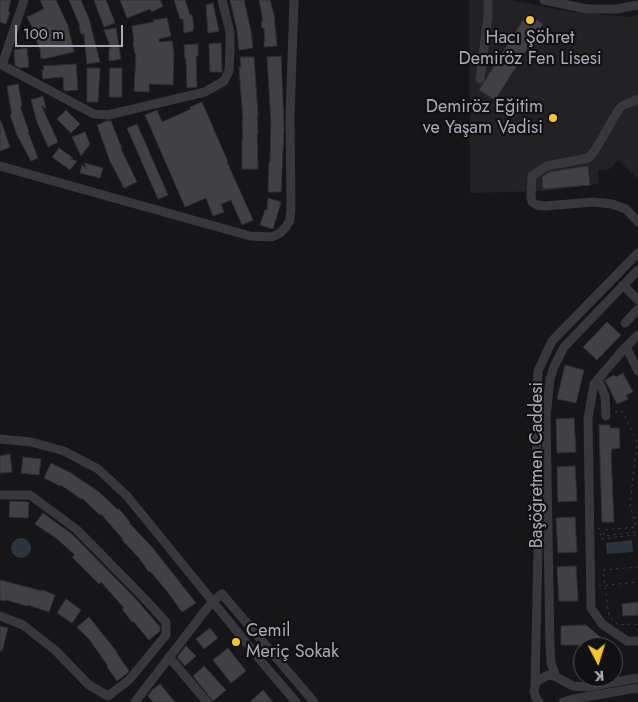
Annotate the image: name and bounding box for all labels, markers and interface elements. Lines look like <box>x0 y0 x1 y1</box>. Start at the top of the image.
marker: Hacı Şöhret Demiröz Fen Lisesi <box>524 14 536 26</box>
scale bar <box>18 15 125 47</box>
text: 100 m <box>23 23 64 45</box>
place label: Hacı Şöhret Demiröz Fen Lisesi <box>458 28 602 70</box>
place label: Demiröz Eğitim ve Yaşam Vadisi <box>423 97 543 140</box>
marker: Demiröz Eğitim ve Yaşam Vadisi <box>547 112 559 124</box>
street label: Başöğretmen Caddesi <box>527 382 549 548</box>
place label: Cemil Meriç Sokak <box>246 621 339 664</box>
marker: Cemil Meriç Sokak <box>230 636 242 648</box>
north arrow <box>573 637 623 687</box>
text: K <box>593 666 605 686</box>

